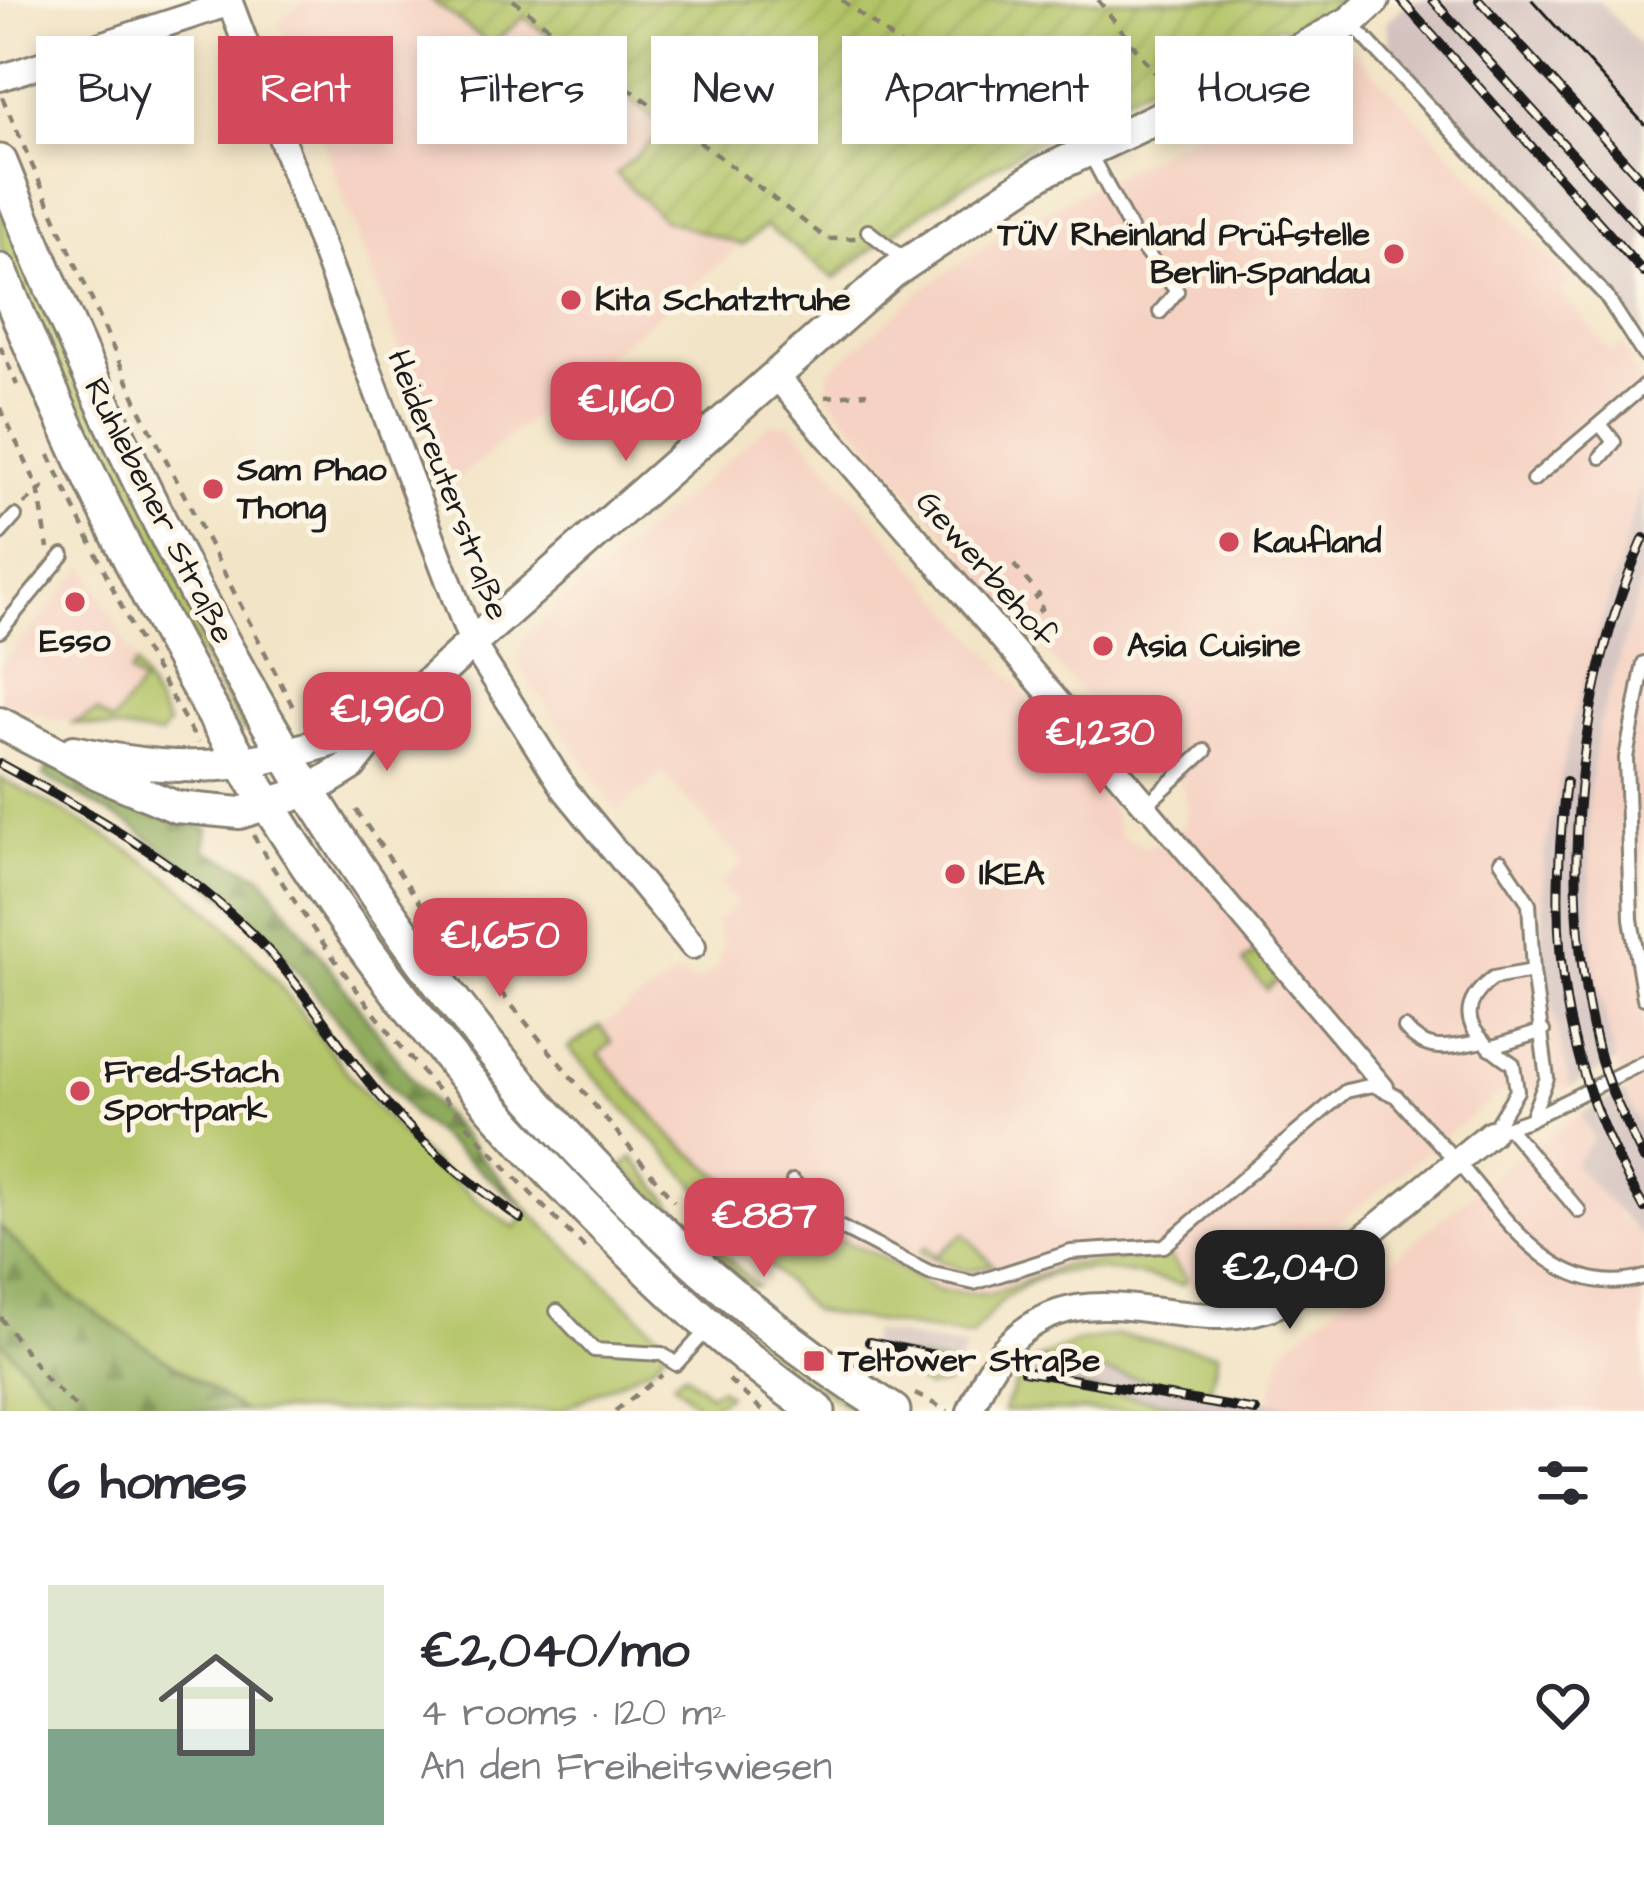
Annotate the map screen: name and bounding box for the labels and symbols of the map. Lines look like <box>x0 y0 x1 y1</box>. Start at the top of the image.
place label: TÜV Rheinland Prüfstelle Berlin-Spandau <box>997 212 1370 296</box>
marker: TÜV Rheinland Prüfstelle Berlin-Spandau <box>1381 241 1407 267</box>
place label: Kita Schatztruhe <box>595 277 851 323</box>
marker: Kita Schatztruhe <box>558 287 584 313</box>
street label: Heidereuterstraße <box>375 343 521 627</box>
pin: €1,160 <box>528 362 724 464</box>
street label: Ruhlebener Straße <box>72 370 246 652</box>
place label: Sam Phao Thong <box>236 447 387 533</box>
marker: Sam Phao Thong <box>200 476 226 502</box>
street label: Gewerbehof <box>905 481 1067 658</box>
place label: Kaufland <box>1253 519 1382 565</box>
marker: Kaufland <box>1216 529 1242 555</box>
marker: Esso <box>62 589 88 615</box>
place label: Esso <box>39 618 111 664</box>
place label: Asia Cuisine <box>1127 623 1301 669</box>
marker: Asia Cuisine <box>1090 633 1116 659</box>
pin: €1,960 <box>289 672 485 774</box>
pin: €1,230 <box>1002 695 1198 797</box>
place label: IKEA <box>979 851 1046 897</box>
marker: IKEA <box>942 861 968 887</box>
pin: €1,650 <box>402 898 598 1000</box>
place label: Fred-Stach Sportpark <box>103 1049 279 1133</box>
marker: Fred-Stach Sportpark <box>67 1078 93 1104</box>
pin: €887 <box>693 1178 835 1280</box>
pin: €2,040 <box>1192 1230 1388 1332</box>
place label: Teltower Straße <box>837 1338 1100 1384</box>
marker: Teltower Straße <box>801 1348 827 1374</box>

